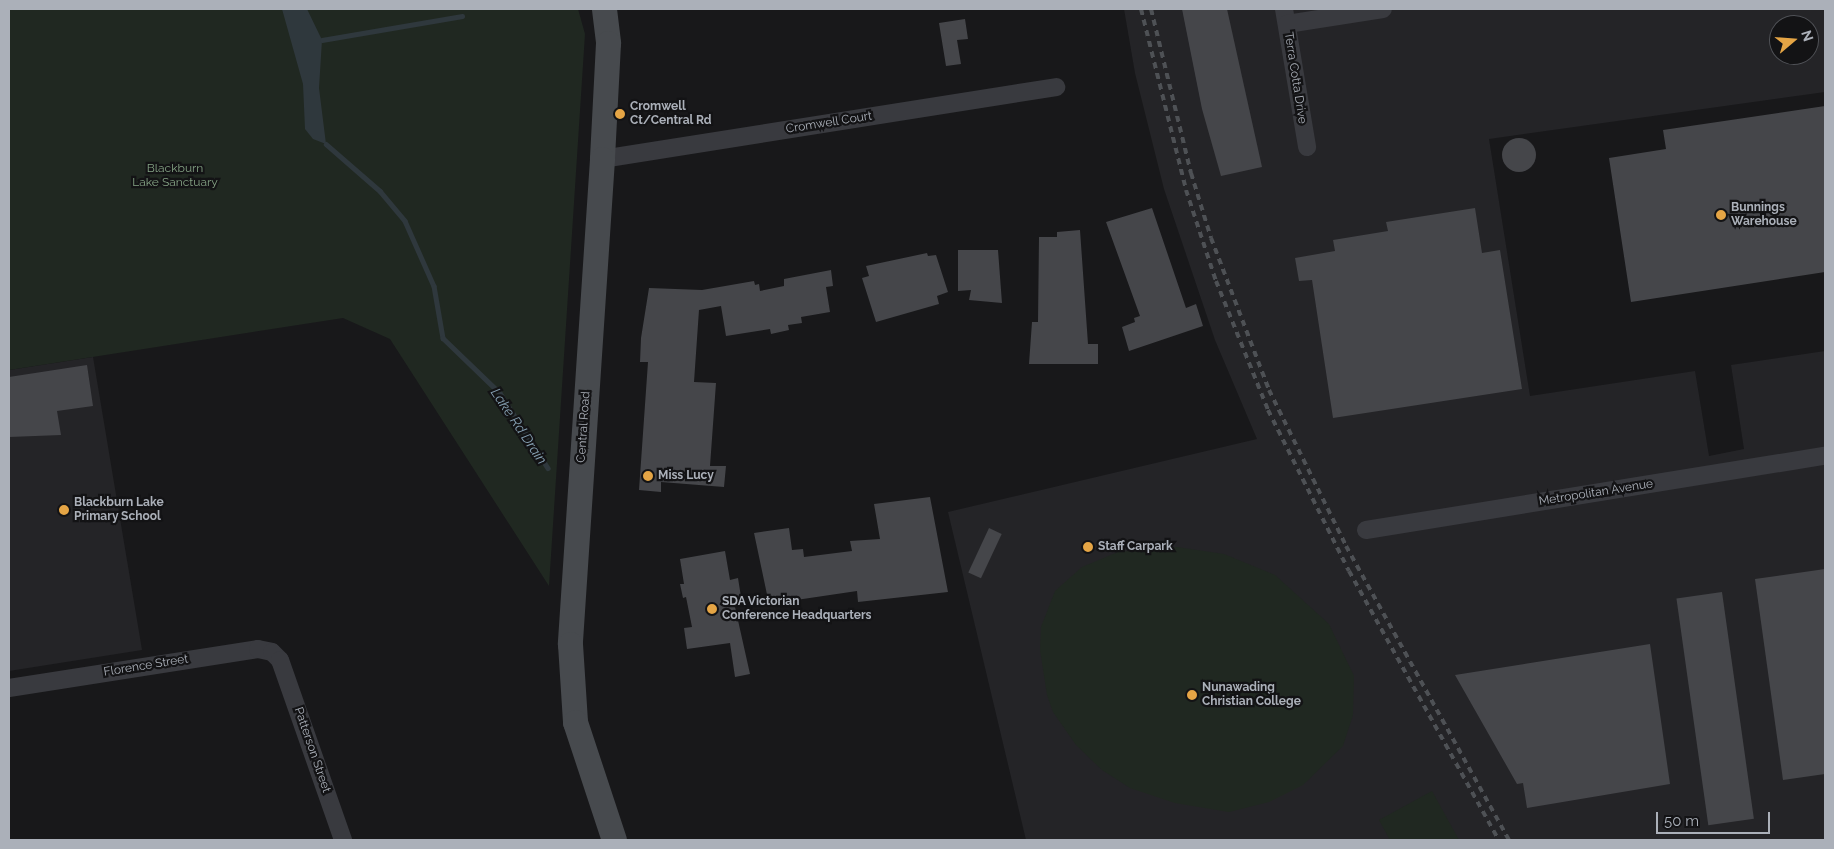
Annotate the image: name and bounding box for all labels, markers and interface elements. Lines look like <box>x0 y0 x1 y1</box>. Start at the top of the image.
north arrow <box>1769 15 1819 65</box>
text: N <box>1798 28 1817 43</box>
street label: Terra Cotta Drive <box>1281 31 1309 125</box>
place label: Cromwell Ct/Central Rd <box>630 100 712 128</box>
marker: Cromwell Ct/Central Rd <box>614 108 626 120</box>
street label: Cromwell Court <box>785 109 873 137</box>
park label: Blackburn Lake Sanctuary <box>132 162 218 190</box>
place label: Bunnings Warehouse <box>1731 201 1797 229</box>
marker: Bunnings Warehouse <box>1715 209 1727 221</box>
water label: Lake Rd Drain <box>487 385 551 467</box>
street label: Central Road <box>574 391 594 463</box>
place label: Miss Lucy <box>658 469 714 483</box>
marker: Miss Lucy <box>642 470 654 482</box>
street label: Metropolitan Avenue <box>1538 477 1654 509</box>
place label: Blackburn Lake Primary School <box>74 496 164 524</box>
marker: Blackburn Lake Primary School <box>58 504 70 516</box>
place label: Staff Carpark <box>1098 540 1173 554</box>
marker: Staff Carpark <box>1082 541 1094 553</box>
place label: SDA Victorian Conference Headquarters <box>722 595 872 623</box>
marker: SDA Victorian Conference Headquarters <box>706 603 718 615</box>
street label: Florence Street <box>103 652 189 680</box>
place label: Nunawading Christian College <box>1202 681 1301 709</box>
marker: Nunawading Christian College <box>1186 689 1198 701</box>
street label: Patterson Street <box>291 705 333 795</box>
scale bar <box>1659 802 1773 834</box>
text: 50 m <box>1664 812 1699 830</box>

